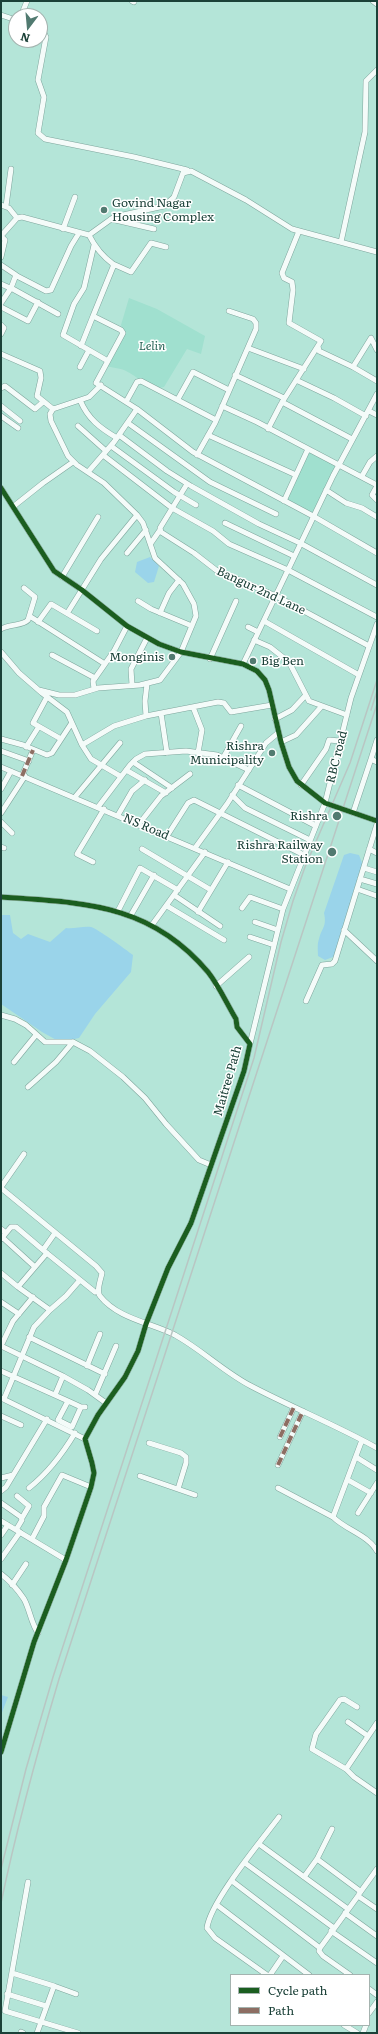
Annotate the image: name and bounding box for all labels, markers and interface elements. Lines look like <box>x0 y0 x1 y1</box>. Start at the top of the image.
north arrow <box>8 8 48 48</box>
text: N <box>18 30 32 48</box>
place label: Govind Nagar Housing Complex <box>112 196 214 224</box>
marker: Govind Nagar Housing Complex <box>99 205 109 215</box>
park label: Lelin <box>139 339 165 353</box>
street label: Bangur 2nd Lane <box>214 564 308 618</box>
place label: Monginis <box>109 650 164 664</box>
marker: Monginis <box>167 652 177 662</box>
place label: Big Ben <box>261 654 304 668</box>
marker: Big Ben <box>248 656 258 666</box>
street label: RBC road <box>324 729 350 785</box>
place label: Rishra Municipality <box>190 739 264 767</box>
marker: Rishra Municipality <box>267 748 277 758</box>
place label: Rishra <box>290 809 328 823</box>
marker: Rishra <box>331 810 343 822</box>
street label: NS Road <box>121 811 171 843</box>
place label: Rishra Railway Station <box>237 838 323 866</box>
marker: Rishra Railway Station <box>326 846 338 858</box>
street label: Maitree Path <box>211 1044 245 1118</box>
legend <box>230 1974 370 2026</box>
text: Cycle path <box>268 1981 328 1999</box>
text: Path <box>268 2001 294 2019</box>

